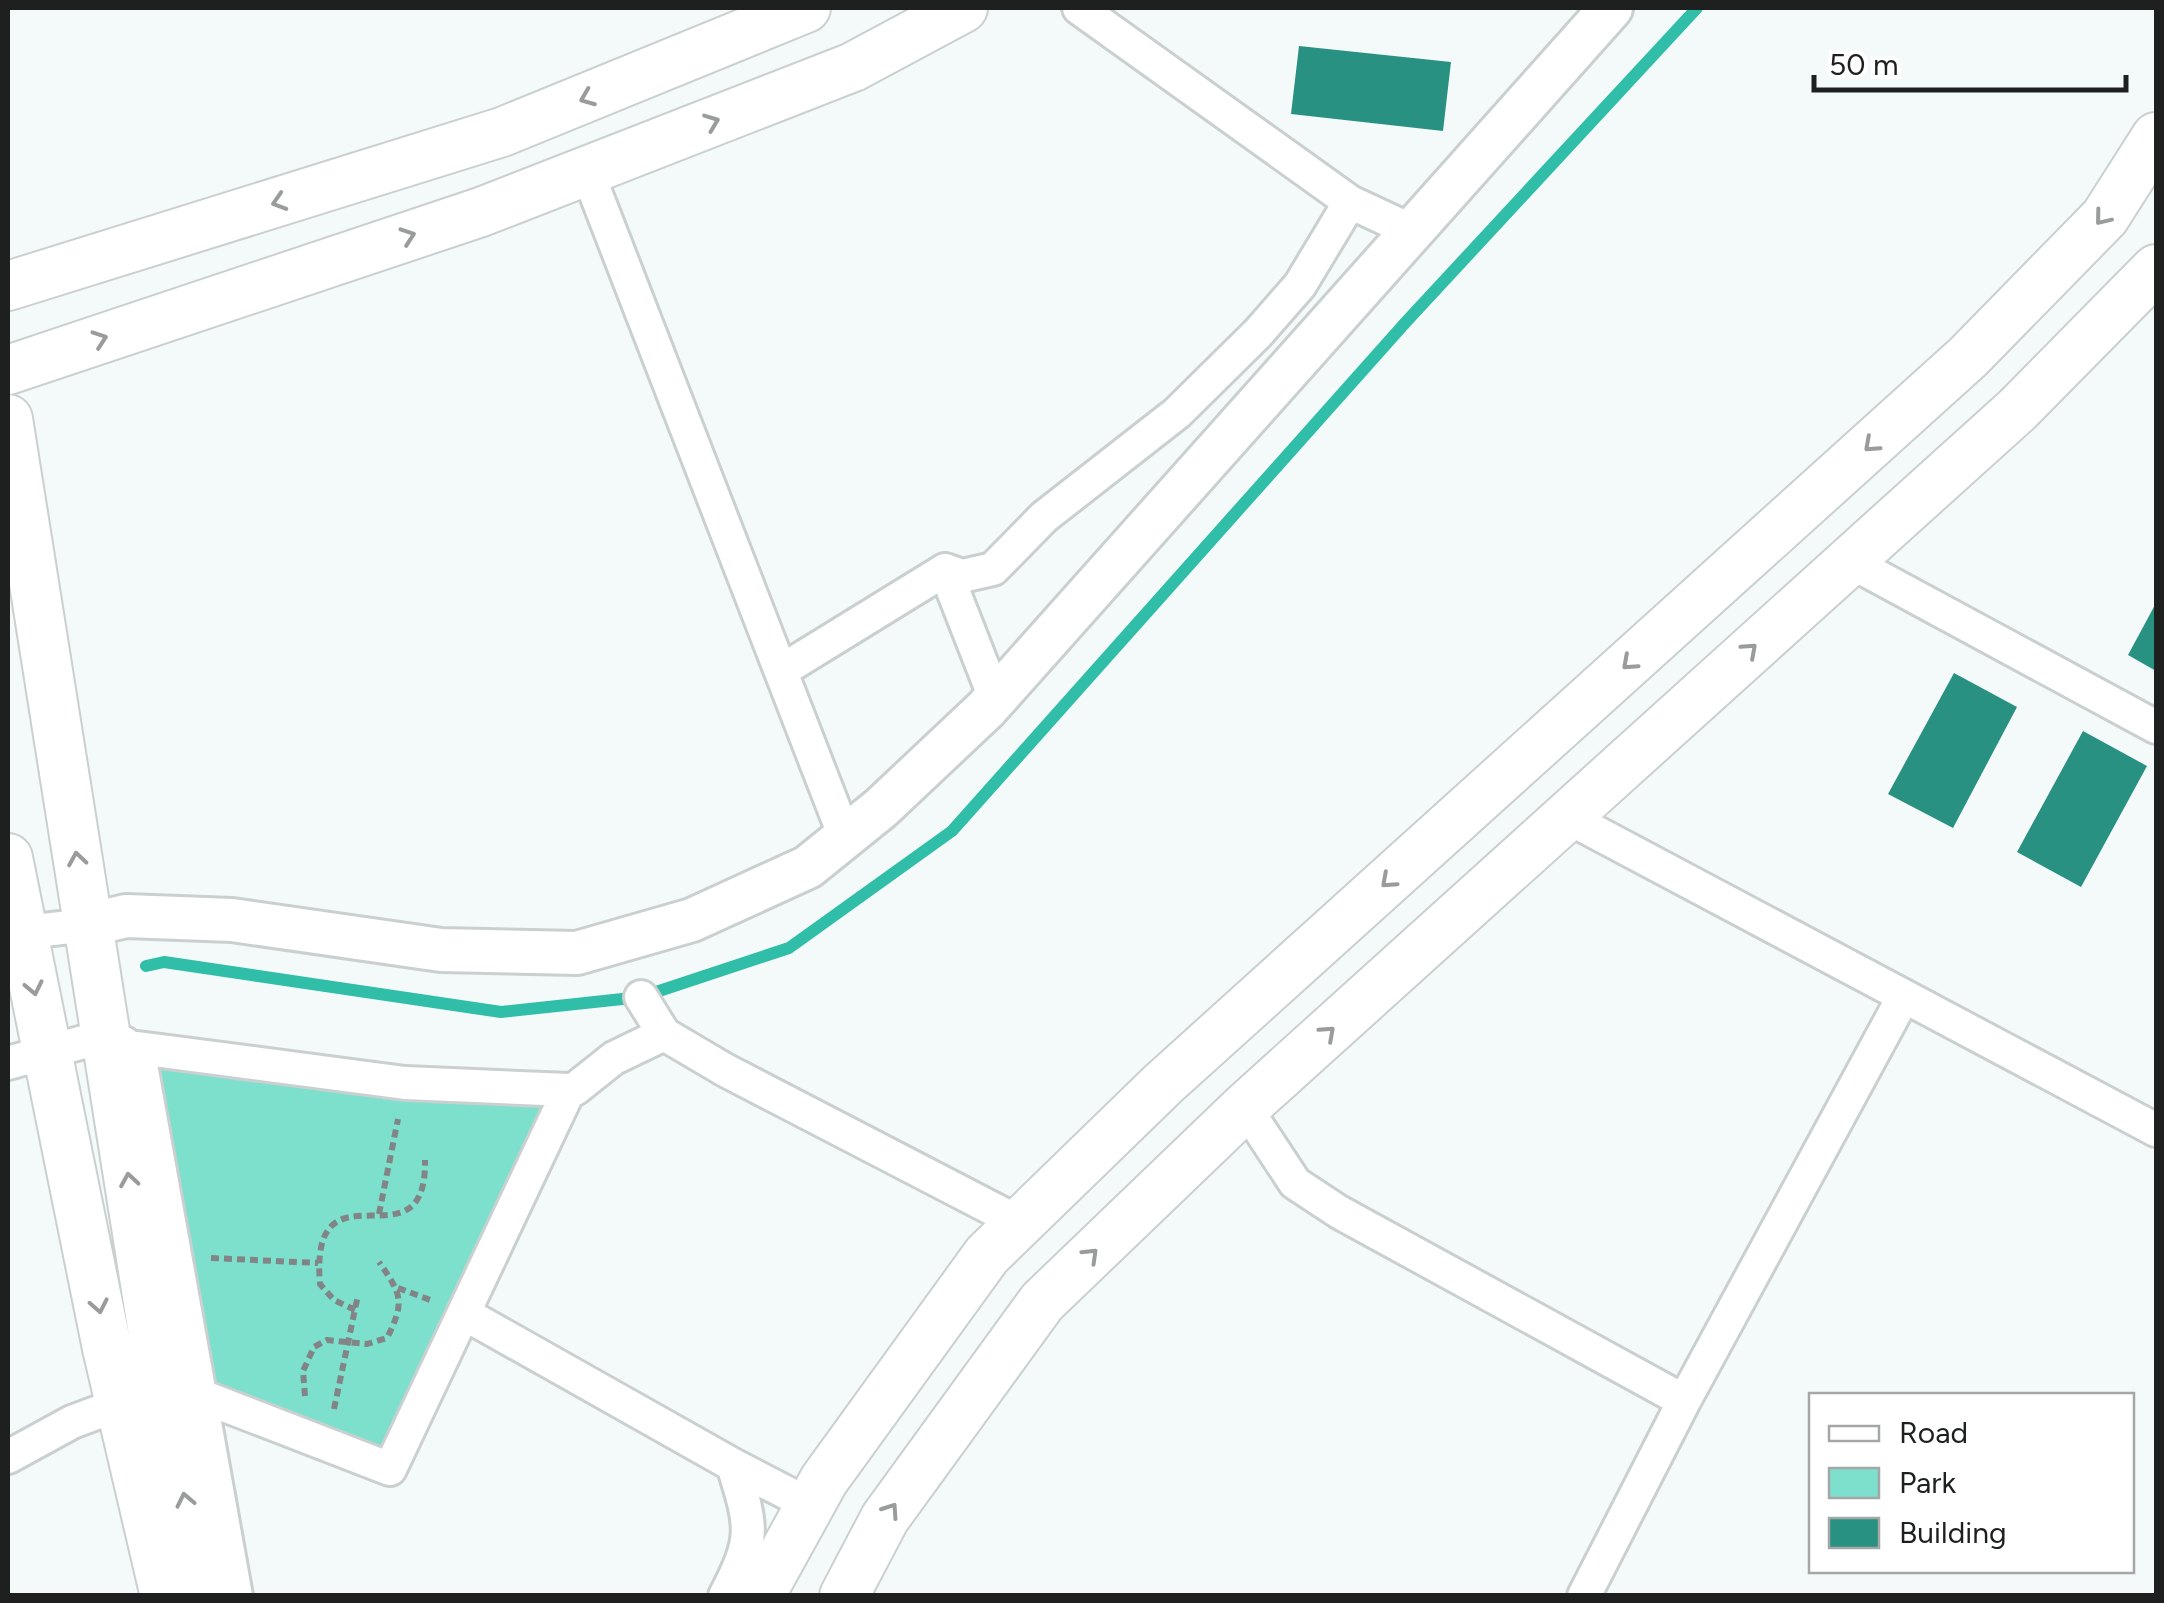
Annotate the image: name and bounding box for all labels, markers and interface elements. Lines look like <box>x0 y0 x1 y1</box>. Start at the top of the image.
scale bar <box>1814 30 2126 92</box>
text: 50 m <box>1829 46 1898 83</box>
one-way arrow <box>579 86 596 106</box>
one-way arrow <box>703 113 720 134</box>
one-way arrow <box>271 191 288 211</box>
one-way arrow <box>2096 206 2114 224</box>
one-way arrow <box>398 227 416 248</box>
one-way arrow <box>91 331 108 351</box>
one-way arrow <box>1864 434 1882 452</box>
one-way arrow <box>1738 644 1757 662</box>
one-way arrow <box>1622 652 1641 670</box>
one-way arrow <box>67 851 88 867</box>
one-way arrow <box>1381 869 1400 887</box>
one-way arrow <box>23 979 44 996</box>
one-way arrow <box>1316 1026 1334 1044</box>
one-way arrow <box>119 1172 140 1188</box>
one-way arrow <box>1079 1249 1097 1267</box>
one-way arrow <box>87 1298 108 1315</box>
legend <box>1809 1393 2134 1573</box>
text: Road <box>1899 1414 1968 1451</box>
text: Park <box>1899 1464 1957 1501</box>
one-way arrow <box>175 1492 196 1509</box>
one-way arrow <box>879 1503 897 1522</box>
text: Building <box>1899 1514 2007 1551</box>

